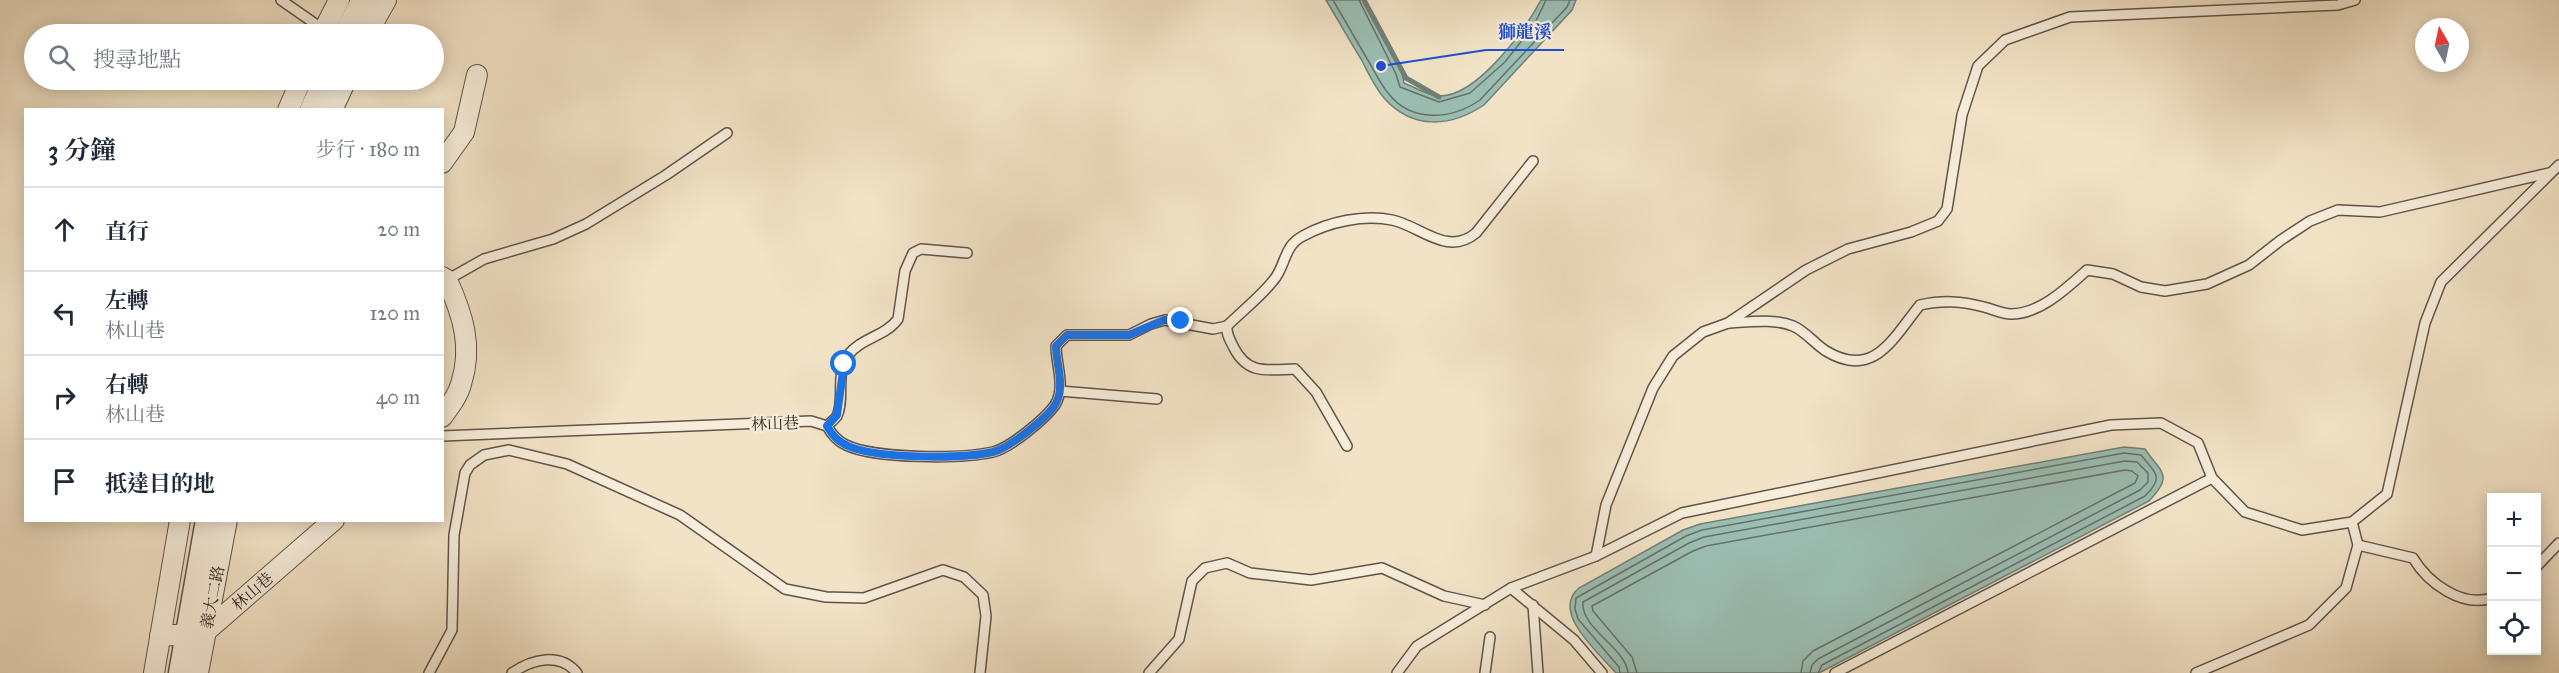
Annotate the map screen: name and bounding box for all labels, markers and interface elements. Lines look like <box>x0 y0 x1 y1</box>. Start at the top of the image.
callout: 獅龍溪 <box>1486 14 1564 50</box>
north arrow <box>2415 18 2469 72</box>
text: 獅龍溪 <box>1498 21 1552 43</box>
search box <box>24 24 444 90</box>
icon: search <box>45 41 78 74</box>
text: 搜尋地點 <box>93 46 181 73</box>
text: 3 分鐘 <box>48 134 116 166</box>
text: 步行 · 180 m <box>316 137 420 161</box>
icon: ahead <box>48 213 81 246</box>
text: 20 m <box>377 217 420 241</box>
text: 直行 <box>105 218 149 245</box>
text: 左轉 <box>105 287 149 314</box>
icon: left <box>48 297 81 330</box>
text: 120 m <box>369 301 420 325</box>
route end <box>1167 307 1193 333</box>
text: 林山巷 <box>105 318 165 342</box>
route start <box>830 350 856 376</box>
text: 右轉 <box>105 371 149 398</box>
icon: right <box>48 381 81 414</box>
text: 40 m <box>376 385 420 409</box>
text: 林山巷 <box>105 402 165 426</box>
street label: 林山巷 <box>751 413 799 434</box>
icon: arrive <box>48 465 81 498</box>
text: 抵達目的地 <box>105 470 215 497</box>
map controls <box>2487 493 2541 655</box>
button: + <box>2487 493 2541 547</box>
button: − <box>2487 547 2541 601</box>
street label: 義大二路 <box>197 564 228 630</box>
street label: 林山巷 <box>228 568 277 614</box>
button: locate <box>2487 601 2541 655</box>

